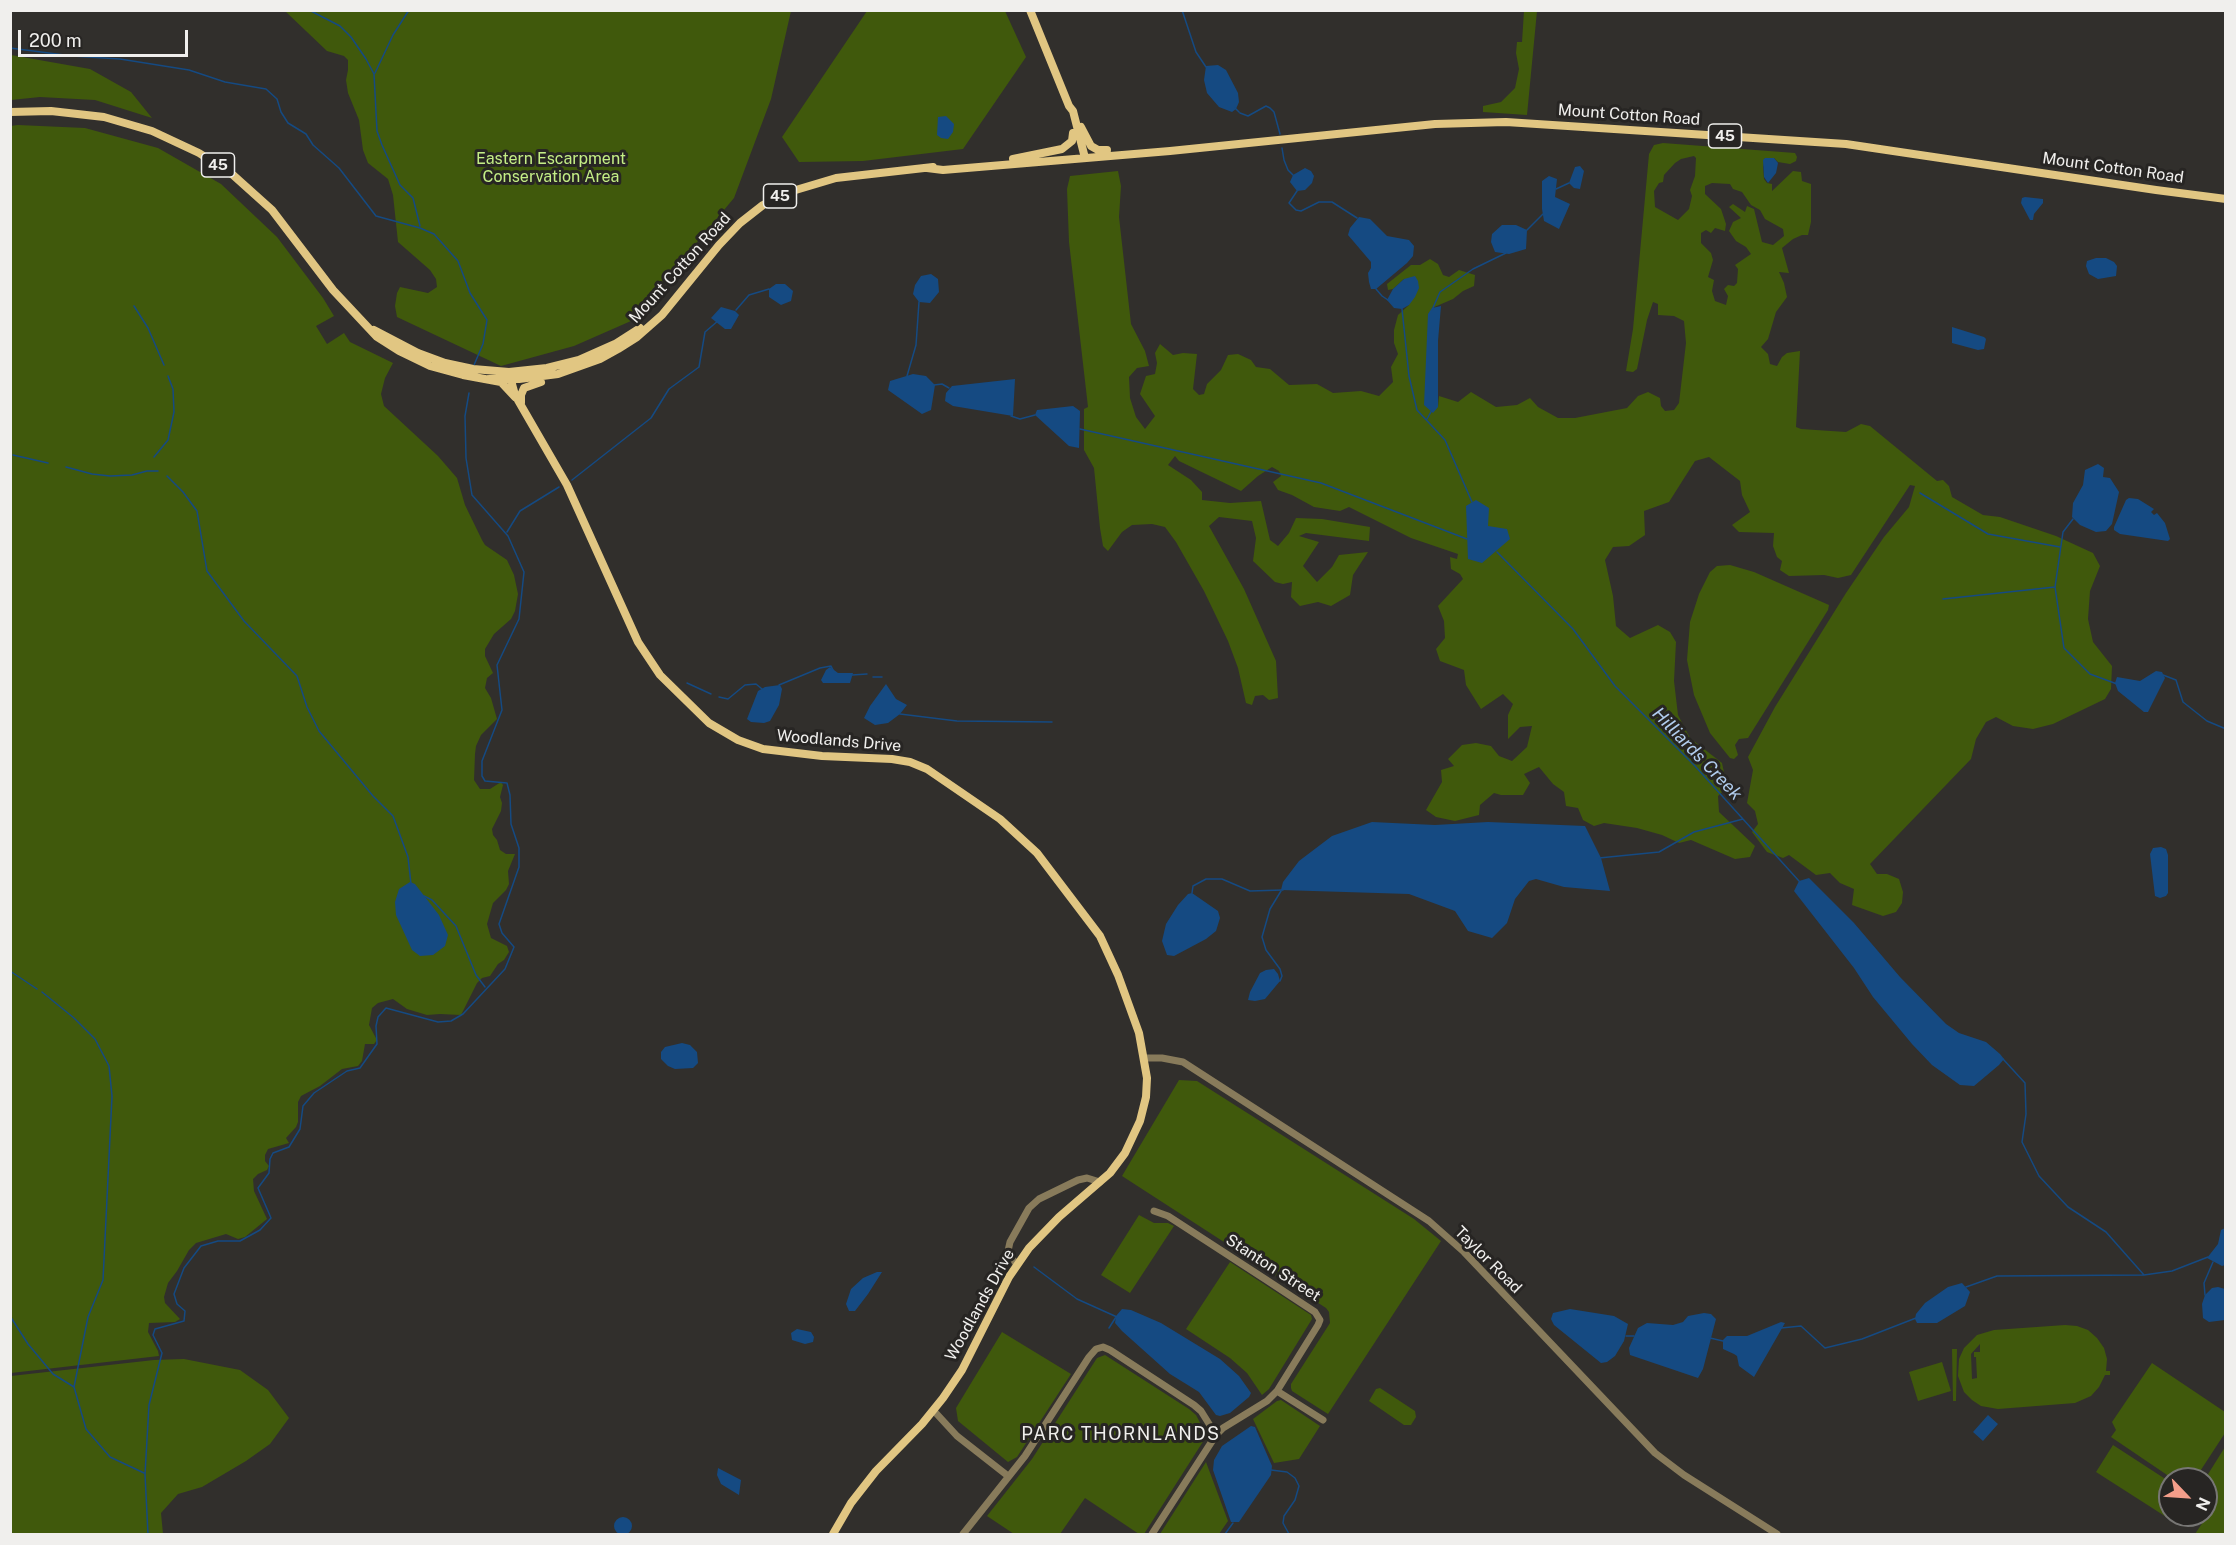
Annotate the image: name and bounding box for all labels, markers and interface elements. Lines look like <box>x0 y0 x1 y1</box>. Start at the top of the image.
scale bar <box>21 18 190 56</box>
text: 200 m <box>29 30 82 51</box>
street label: Mount Cotton Road <box>1557 100 1701 130</box>
road number: 45 <box>1708 124 1742 148</box>
park label: Eastern Escarpment Conservation Area <box>476 149 626 187</box>
street label: Mount Cotton Road <box>2041 149 2185 187</box>
road number: 45 <box>202 153 234 177</box>
road number: 45 <box>764 184 796 208</box>
street label: Mount Cotton Road <box>625 209 735 327</box>
water label: Hilliards Creek <box>1647 703 1747 805</box>
street label: Woodlands Drive <box>776 726 902 756</box>
street label: Taylor Road <box>1450 1222 1526 1298</box>
street label: Stanton Street <box>1222 1230 1324 1306</box>
street label: Woodlands Drive <box>941 1246 1019 1364</box>
district label: PARC THORNLANDS <box>1021 1423 1221 1445</box>
north arrow <box>2158 1467 2218 1527</box>
text: N <box>2192 1494 2214 1514</box>

